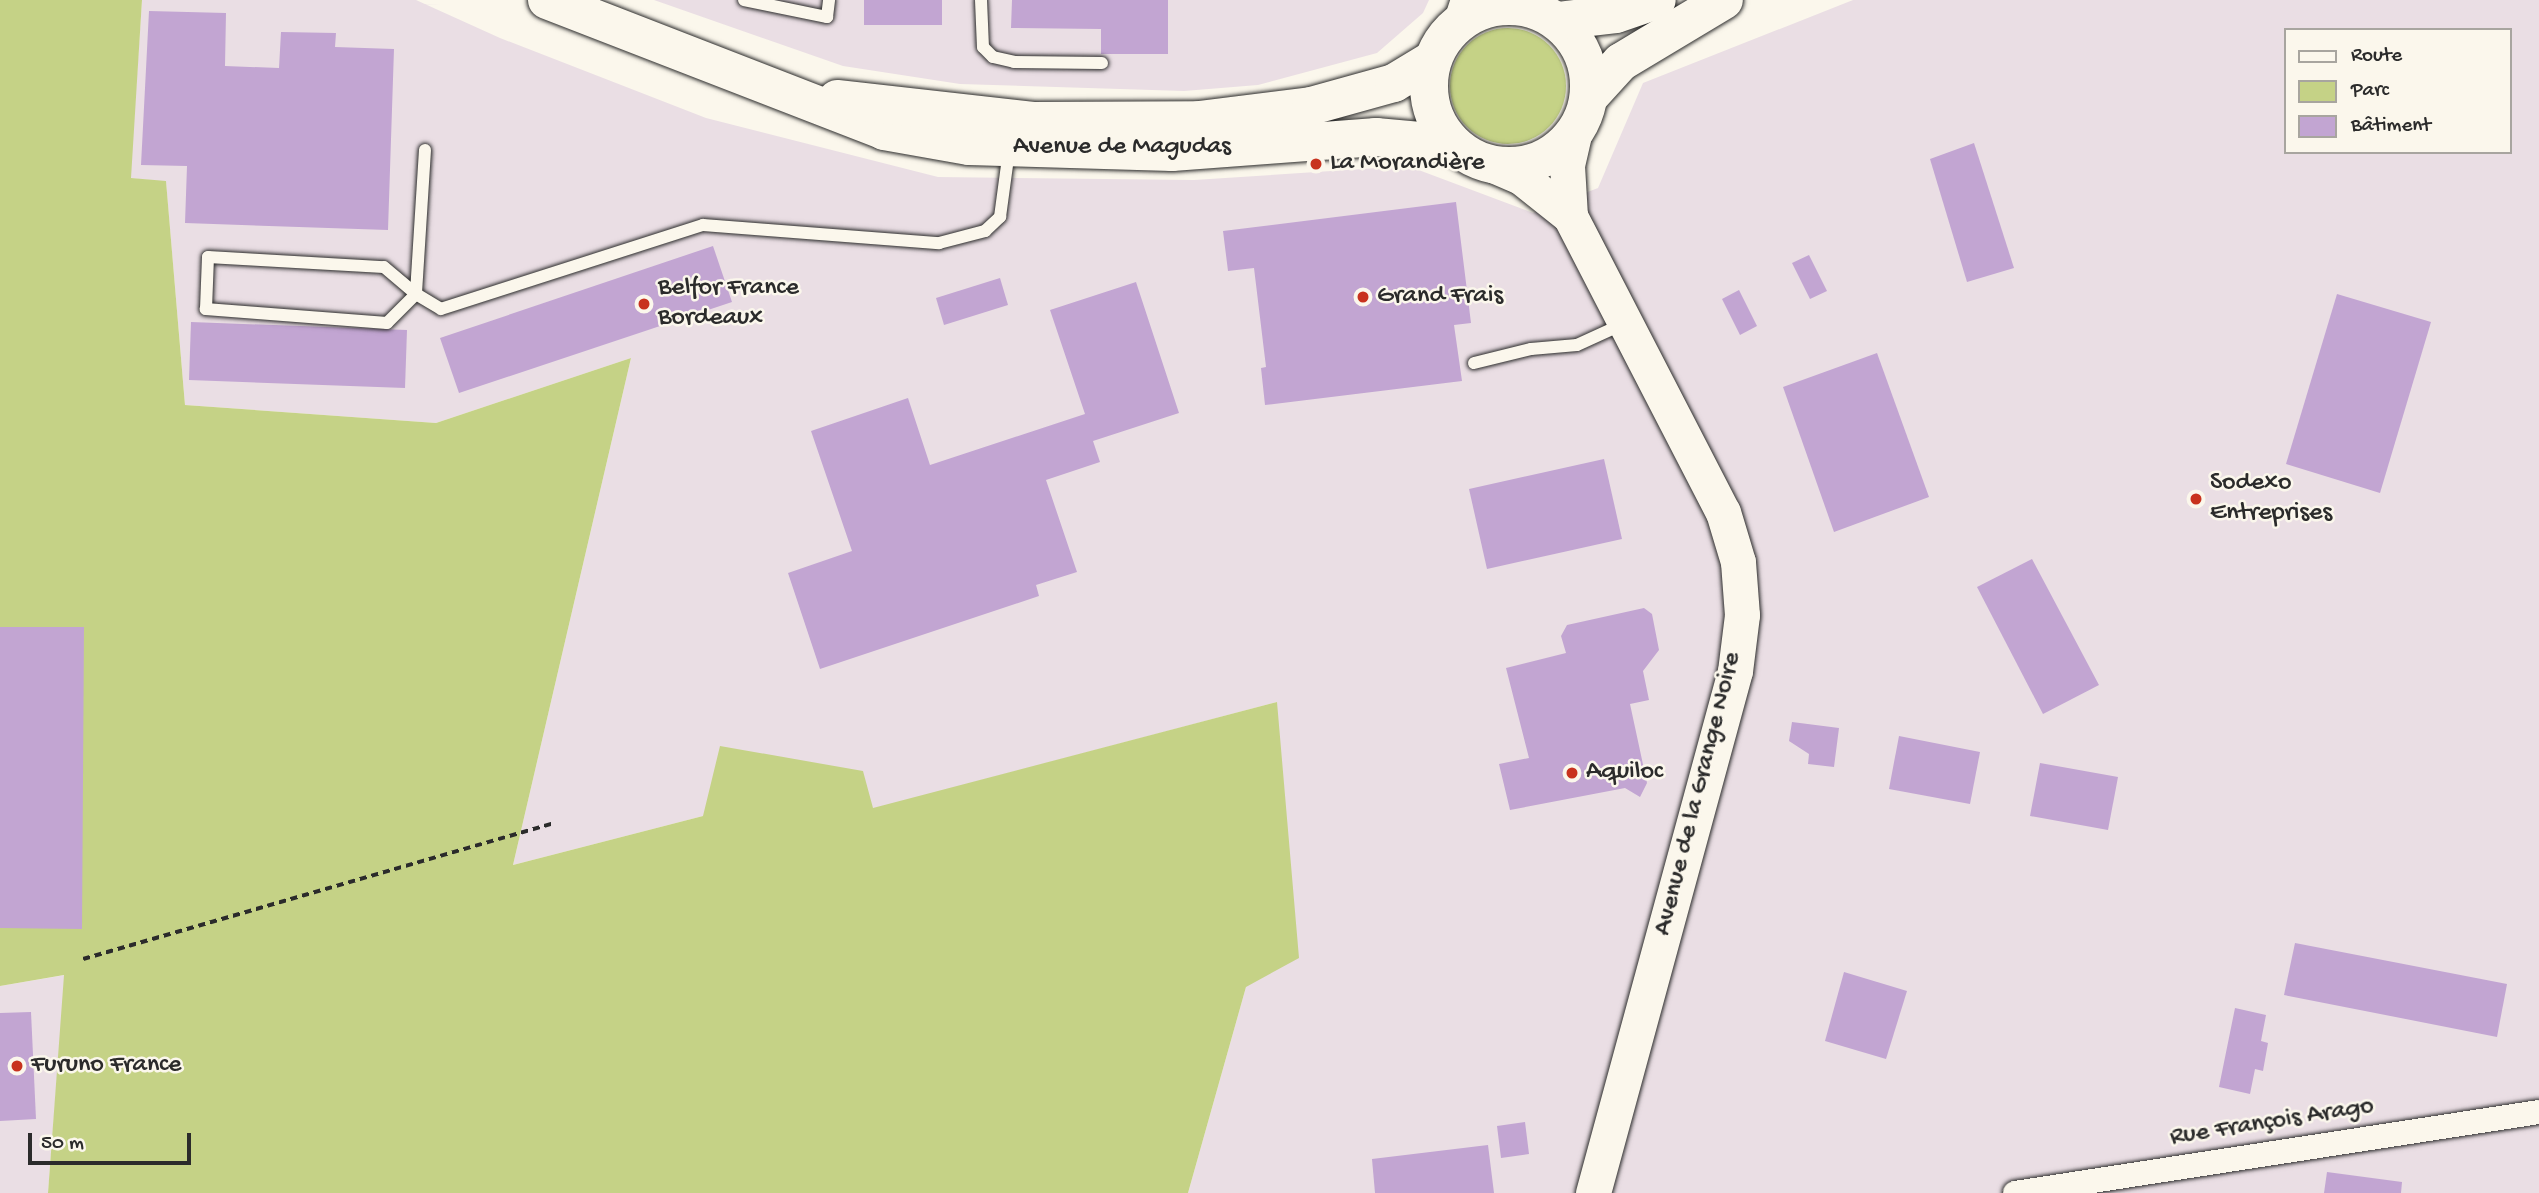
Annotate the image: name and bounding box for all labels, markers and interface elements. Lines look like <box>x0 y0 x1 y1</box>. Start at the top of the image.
legend <box>2284 28 2511 154</box>
text: Route <box>2351 44 2402 69</box>
text: Parc <box>2351 79 2389 104</box>
text: Bâtiment <box>2351 114 2431 139</box>
street label: Avenue de Magudas <box>1013 132 1231 164</box>
place label: La Morandière <box>1330 148 1485 180</box>
marker: La Morandière <box>1308 156 1324 172</box>
place label: Belfor France Bordeaux <box>658 273 799 334</box>
place label: Grand Frais <box>1377 281 1503 313</box>
marker: Grand Frais <box>1355 289 1371 305</box>
marker: Belfor France Bordeaux <box>636 296 652 312</box>
place label: Sodexo Entreprises <box>2210 468 2332 530</box>
marker: Sodexo Entreprises <box>2188 491 2204 507</box>
street label: Avenue de la Grange Noire <box>1649 649 1749 939</box>
place label: Aquiloc <box>1586 757 1663 789</box>
marker: Aquiloc <box>1564 765 1580 781</box>
place label: Furuno France <box>31 1050 181 1082</box>
marker: Furuno France <box>9 1058 25 1074</box>
street label: Rue François Arago <box>2168 1092 2376 1154</box>
scale bar <box>32 1120 194 1164</box>
text: 50 m <box>41 1132 84 1157</box>

